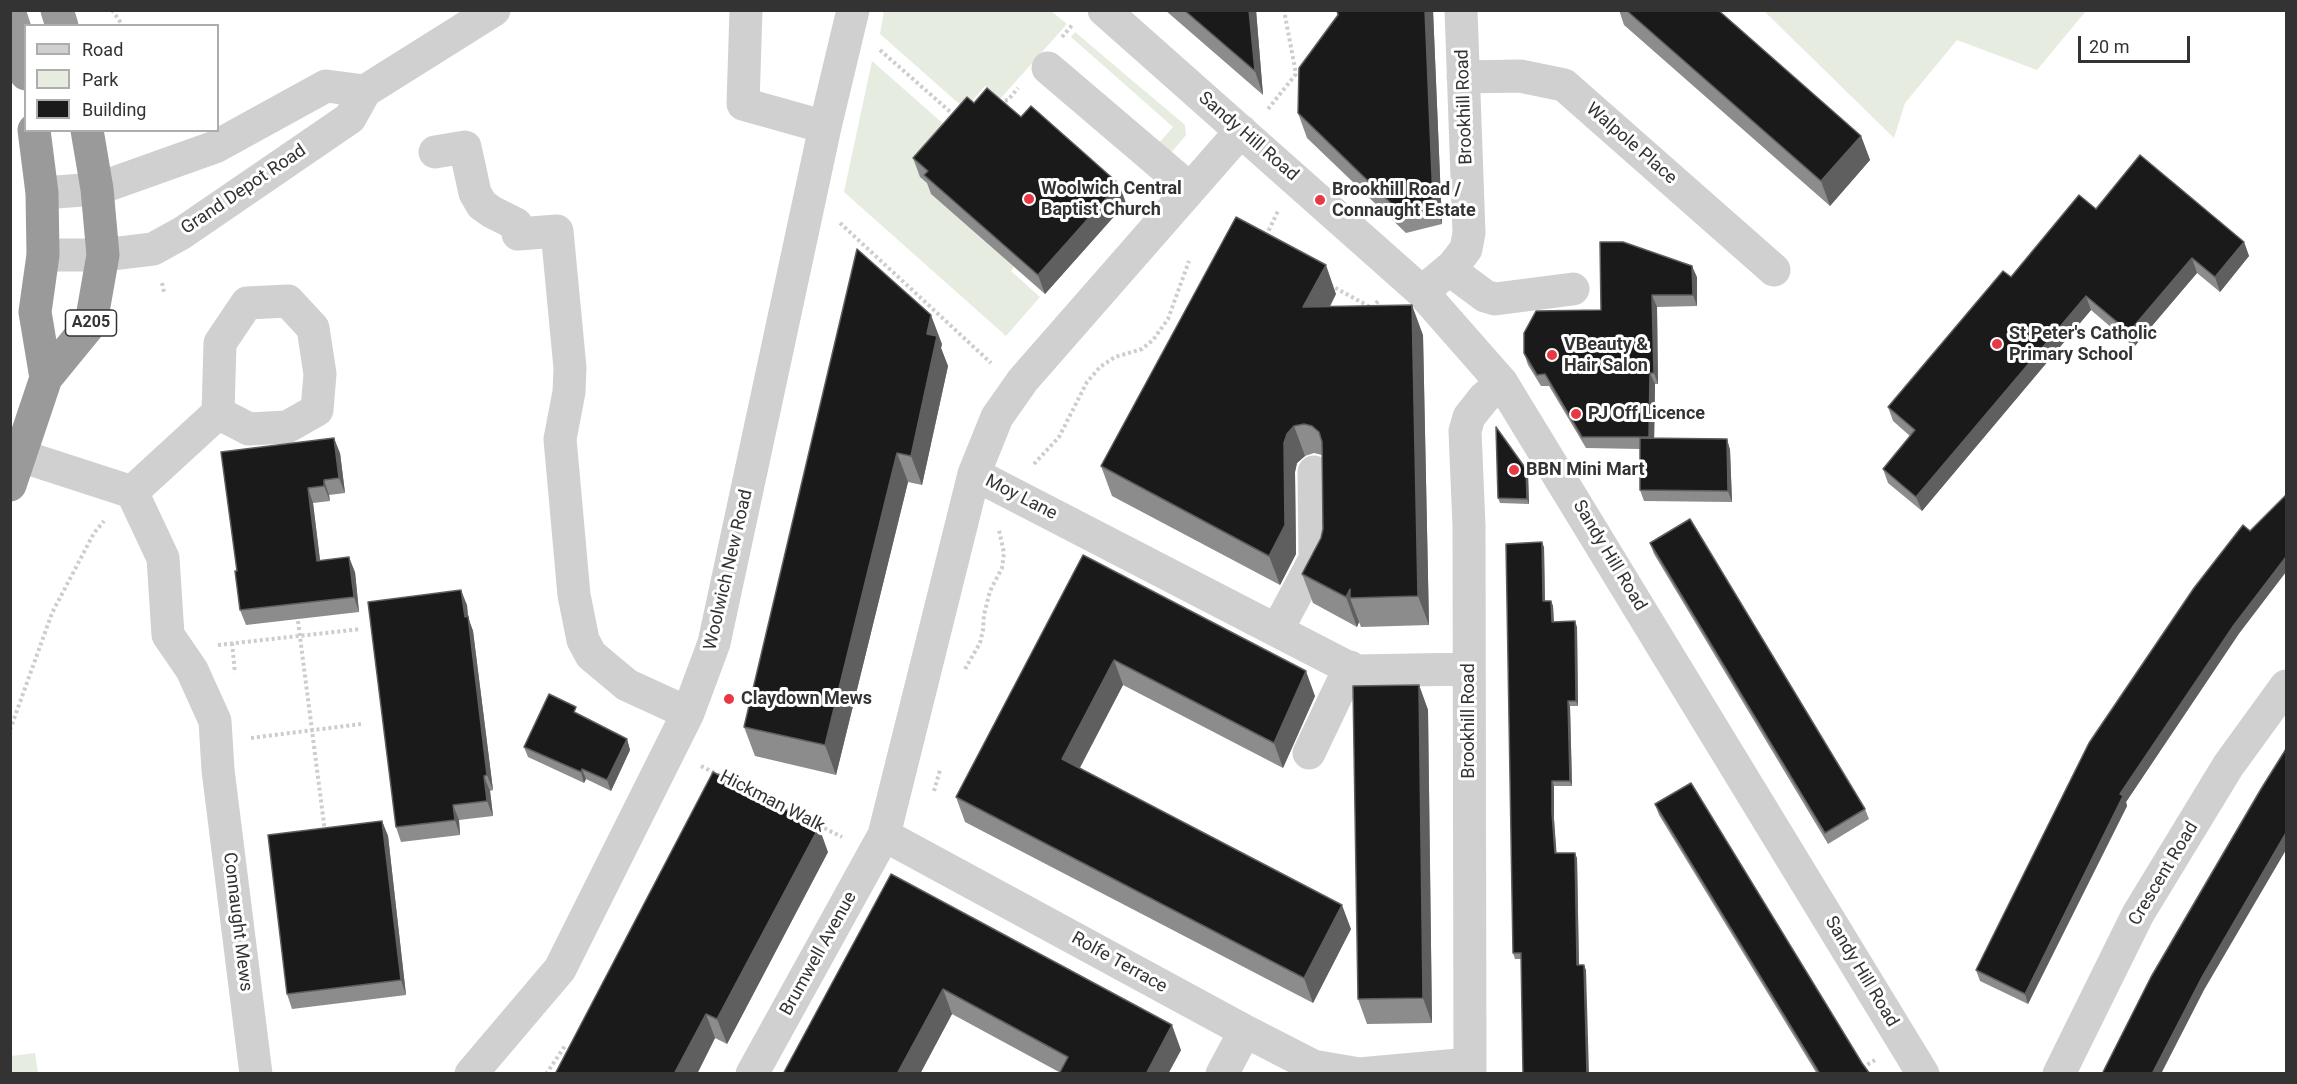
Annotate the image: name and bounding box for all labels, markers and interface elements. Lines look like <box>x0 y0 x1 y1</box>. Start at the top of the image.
legend <box>24 24 219 132</box>
scale bar <box>2081 24 2194 62</box>
text: 20 m <box>2089 36 2129 57</box>
text: Road <box>82 39 123 60</box>
street label: Brookhill Road <box>1452 49 1478 165</box>
text: Park <box>82 69 118 90</box>
street label: Sandy Hill Road <box>1194 88 1302 186</box>
text: Building <box>82 99 146 120</box>
street label: Walpole Place <box>1581 99 1681 189</box>
street label: Grand Depot Road <box>178 140 310 240</box>
place label: Woolwich Central Baptist Church <box>1041 178 1182 220</box>
place label: Brookhill Road / Connaught Estate <box>1332 179 1476 222</box>
marker: Woolwich Central Baptist Church <box>1022 192 1036 206</box>
marker: Brookhill Road / Connaught Estate <box>1313 193 1327 207</box>
road number: A205 <box>66 310 116 336</box>
place label: St Peter's Catholic Primary School <box>2009 323 2157 366</box>
place label: VBeauty & Hair Salon <box>1564 334 1648 376</box>
marker: St Peter's Catholic Primary School <box>1990 337 2004 351</box>
marker: VBeauty & Hair Salon <box>1545 348 1559 362</box>
place label: PJ Off Licence <box>1588 403 1705 425</box>
marker: PJ Off Licence <box>1569 407 1583 421</box>
place label: BBN Mini Mart <box>1526 459 1645 481</box>
marker: BBN Mini Mart <box>1507 463 1521 477</box>
street label: Moy Lane <box>981 471 1061 525</box>
street label: Woolwich New Road <box>700 488 758 652</box>
street label: Sandy Hill Road <box>1567 497 1651 615</box>
street label: Brookhill Road <box>1458 663 1480 779</box>
place label: Claydown Mews <box>741 688 872 710</box>
marker: Claydown Mews <box>722 692 736 706</box>
street label: Hickman Walk <box>716 766 828 838</box>
street label: Crescent Road <box>2125 818 2203 930</box>
street label: Connaught Mews <box>218 851 256 993</box>
street label: Brumwell Avenue <box>776 888 862 1020</box>
street label: Sandy Hill Road <box>1819 913 1903 1031</box>
street label: Rolfe Terrace <box>1067 928 1171 998</box>

